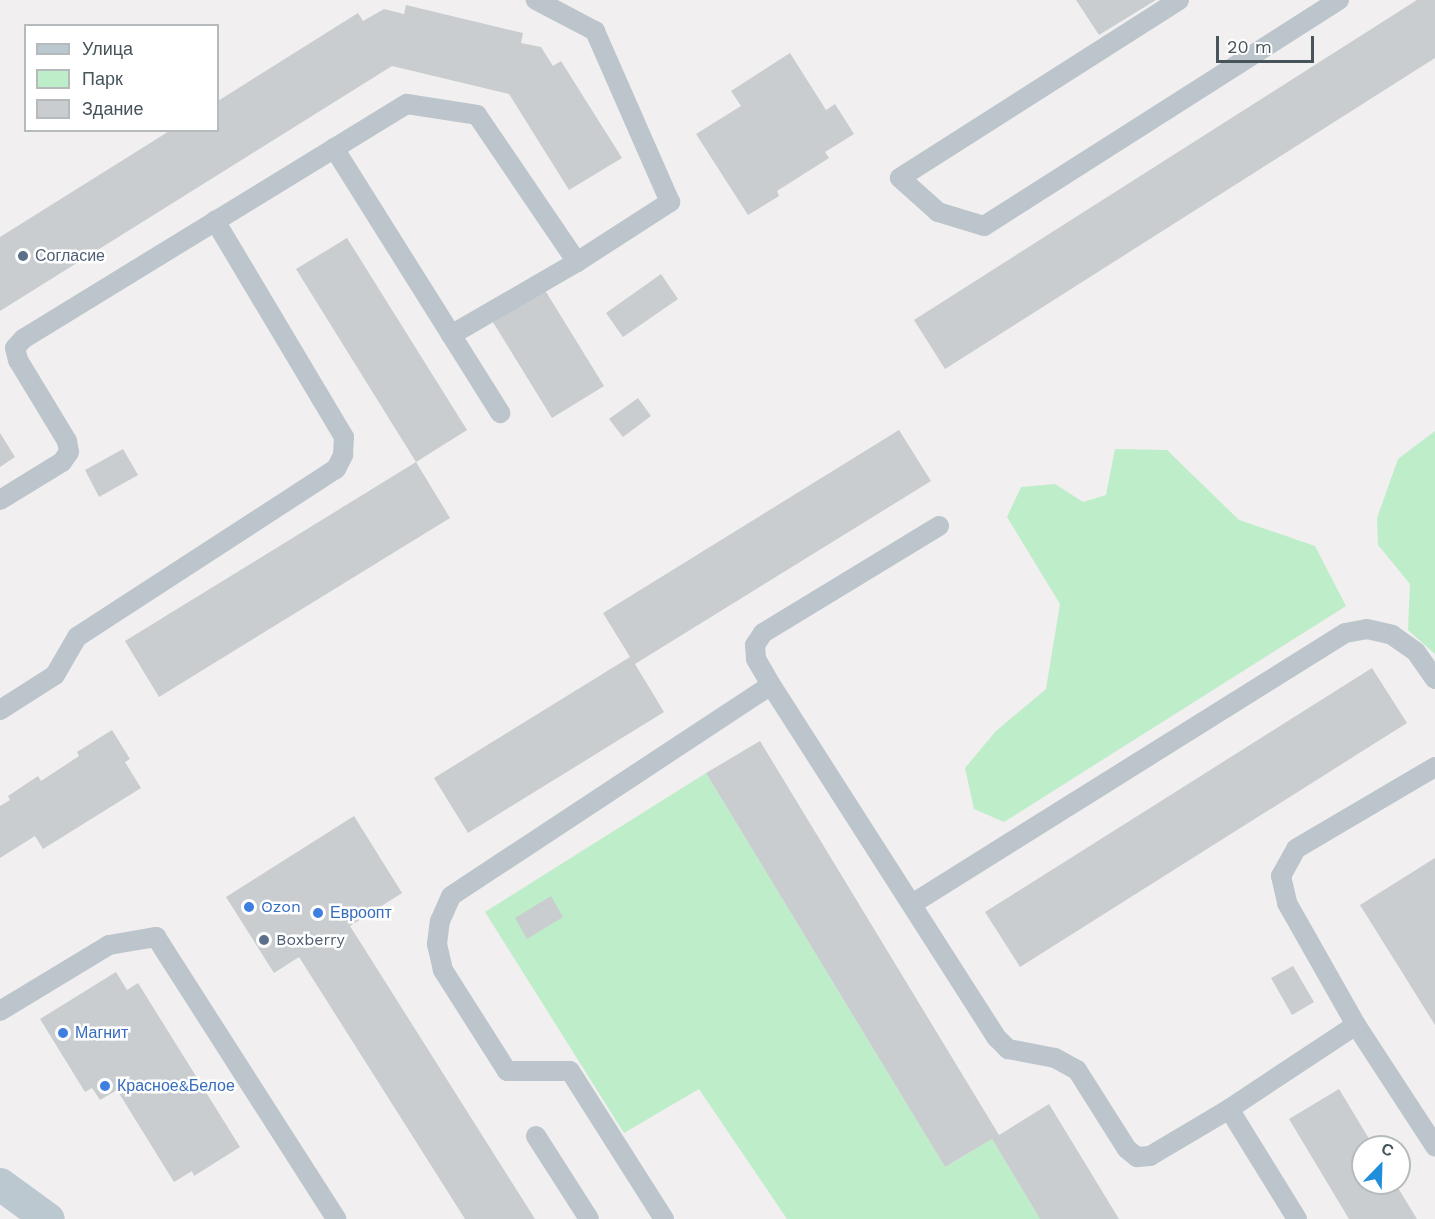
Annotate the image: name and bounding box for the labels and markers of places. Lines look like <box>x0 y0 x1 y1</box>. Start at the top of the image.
place label: Согласие <box>35 246 105 266</box>
marker: Согласие <box>16 249 30 263</box>
place label: Ozon <box>261 897 301 917</box>
marker: Ozon <box>242 900 256 914</box>
place label: Евроопт <box>330 903 392 923</box>
marker: Евроопт <box>311 906 325 920</box>
place label: Boxberry <box>276 930 345 950</box>
marker: Boxberry <box>257 933 271 947</box>
place label: Магнит <box>75 1023 128 1043</box>
marker: Магнит <box>56 1026 70 1040</box>
place label: Красное&Белое <box>117 1076 235 1096</box>
marker: Красное&Белое <box>98 1079 112 1093</box>

